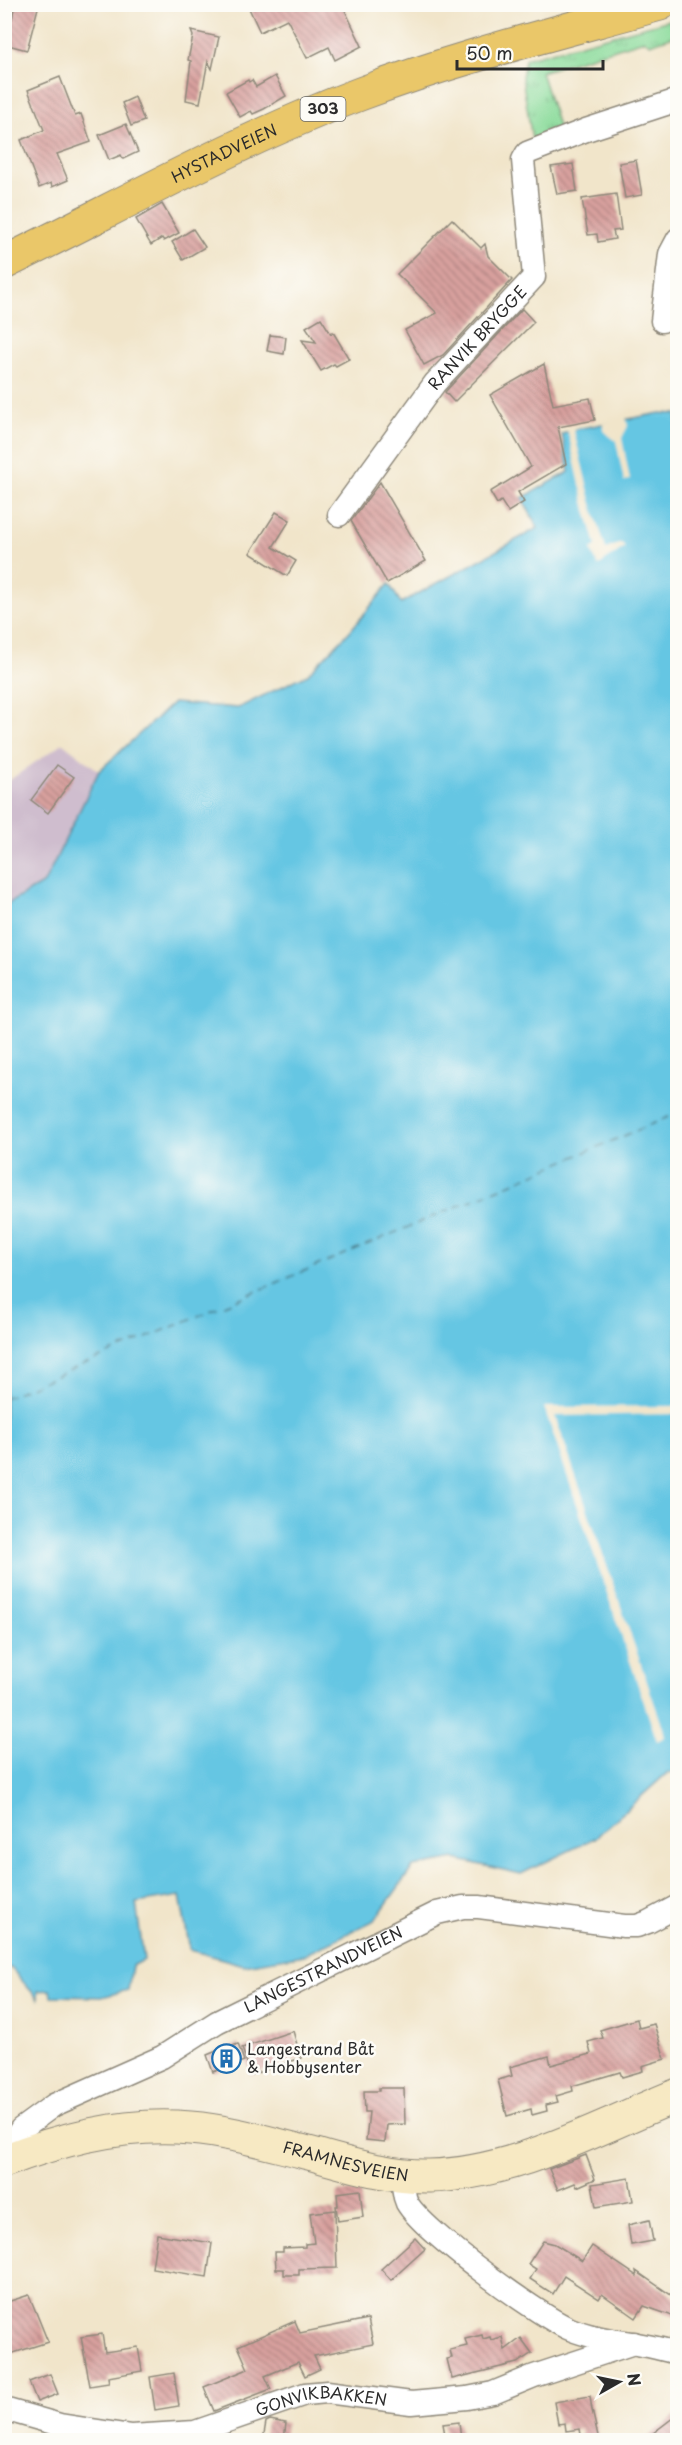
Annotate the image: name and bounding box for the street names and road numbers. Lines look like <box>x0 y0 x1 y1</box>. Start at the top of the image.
road number: 303 <box>300 97 346 121</box>
street label: HYSTADVEIEN <box>167 117 281 188</box>
street label: RANVIK BRYGGE <box>421 279 531 394</box>
street label: LANGESTRANDVEIEN <box>239 1919 406 2018</box>
street label: FRAMNESVEIEN <box>280 2134 410 2186</box>
street label: GONVIKBAKKEN <box>252 2379 389 2421</box>

